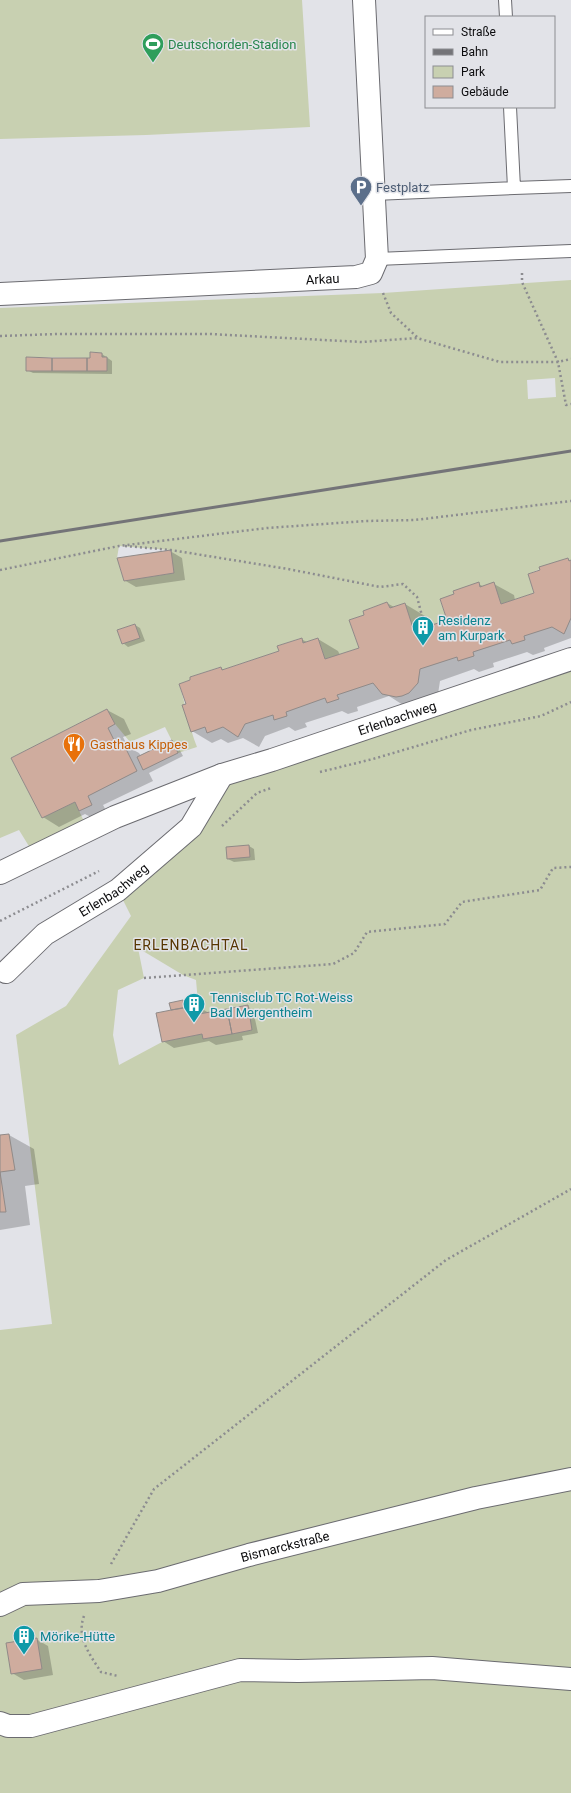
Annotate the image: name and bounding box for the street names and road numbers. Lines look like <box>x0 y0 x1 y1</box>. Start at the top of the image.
street label: Arkau <box>305 270 340 287</box>
street label: Erlenbachweg <box>356 698 438 738</box>
street label: Erlenbachweg <box>76 860 151 919</box>
street label: Bismarckstraße <box>239 1528 331 1565</box>

